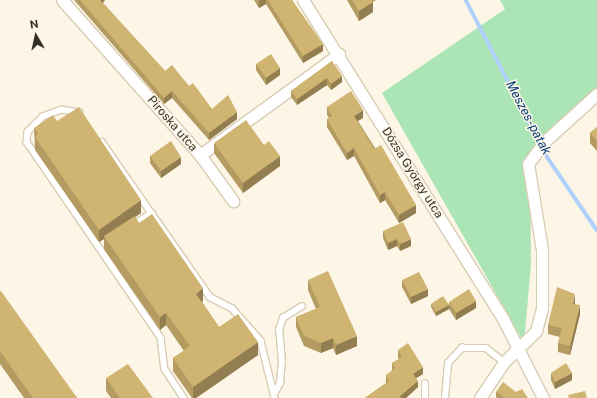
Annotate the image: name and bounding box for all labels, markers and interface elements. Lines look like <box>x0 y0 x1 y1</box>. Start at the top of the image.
north arrow <box>16 16 56 56</box>
text: N <box>29 18 39 31</box>
water label: Meszes-patak <box>502 78 554 158</box>
street label: Piroska utca <box>144 93 200 155</box>
street label: Dózsa György utca <box>378 125 446 221</box>

